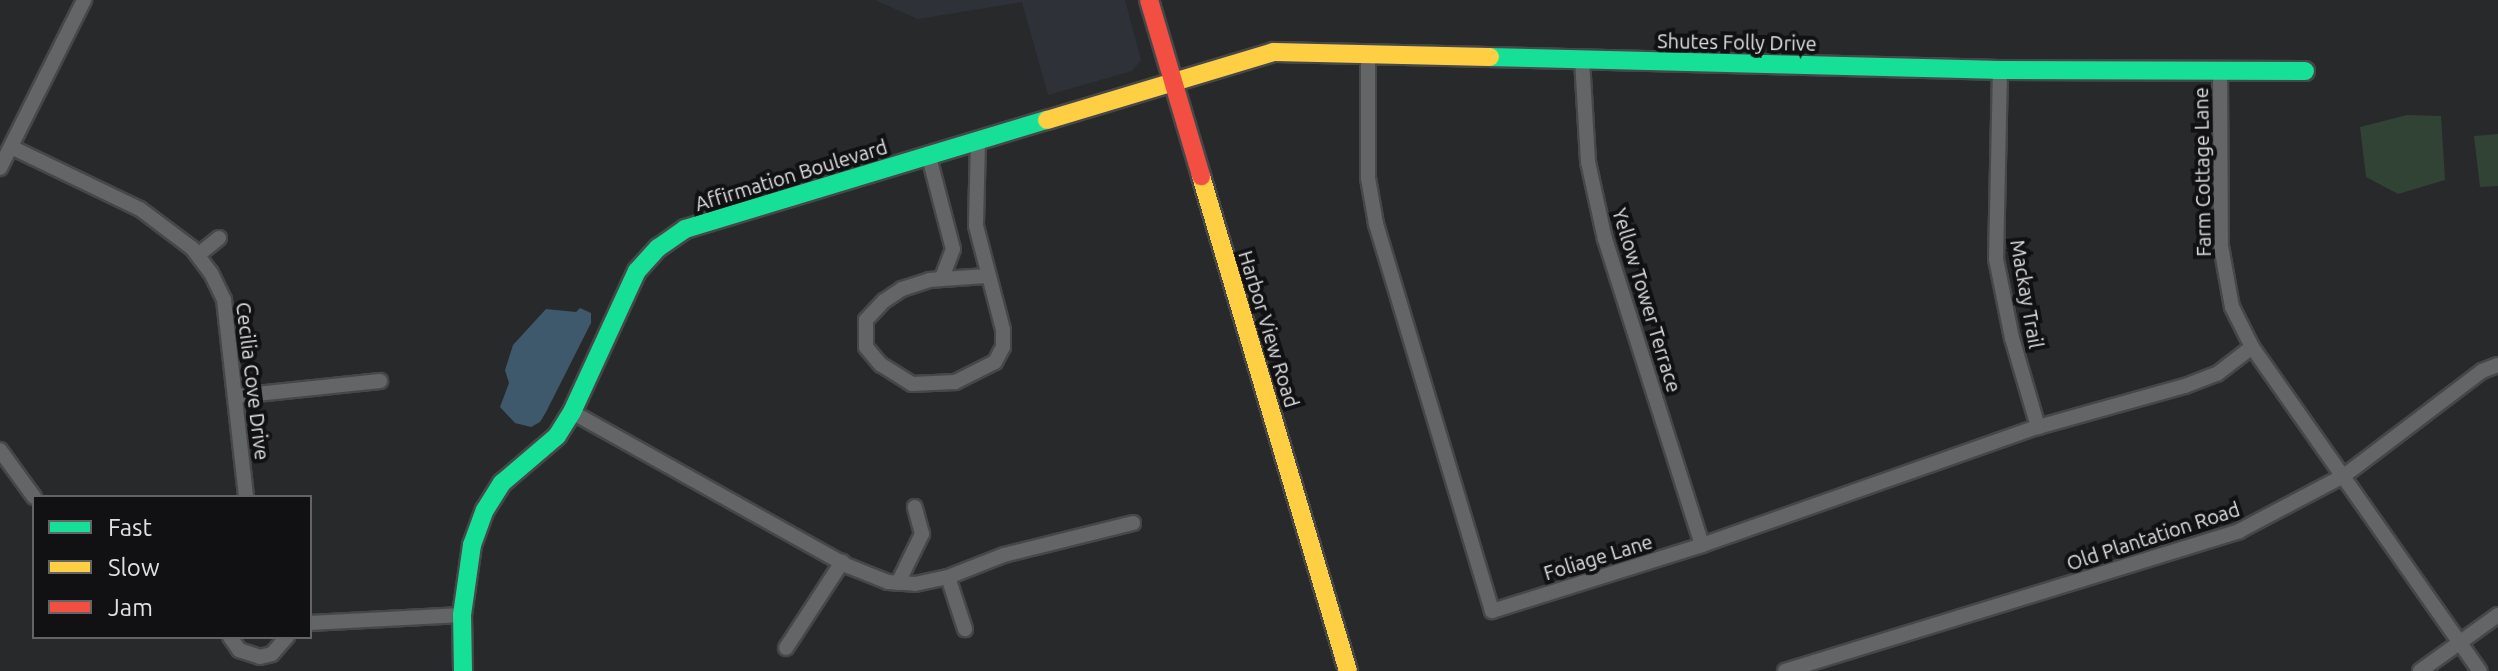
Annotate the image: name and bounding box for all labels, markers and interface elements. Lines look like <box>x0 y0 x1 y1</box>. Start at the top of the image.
street label: Shutes Folly Drive <box>1657 29 1817 55</box>
street label: Farm Cottage Lane <box>2189 87 2215 257</box>
street label: Affirmation Boulevard <box>692 134 890 216</box>
street label: Yellow Tower Terrace <box>1608 205 1686 395</box>
street label: Mackay Trail <box>2006 238 2048 350</box>
street label: Harbor View Road <box>1234 248 1304 410</box>
street label: Cecilia Cove Drive <box>231 301 275 461</box>
legend <box>32 495 312 639</box>
street label: Old Plantation Road <box>2063 497 2243 575</box>
text: Fast <box>108 514 152 541</box>
street label: Foliage Lane <box>1541 529 1655 585</box>
text: Slow <box>108 554 160 581</box>
text: Jam <box>108 594 153 621</box>

